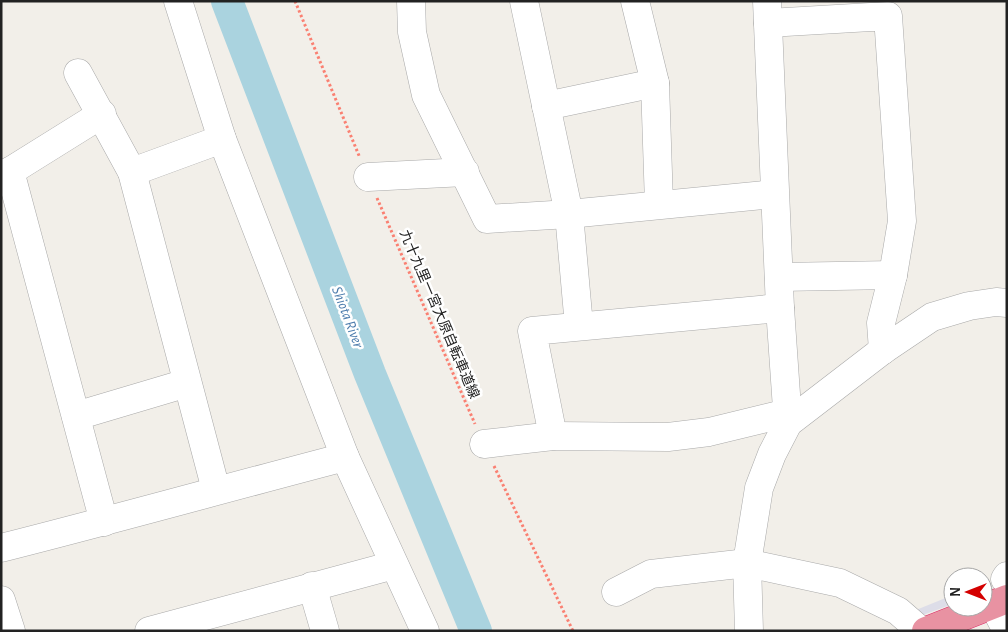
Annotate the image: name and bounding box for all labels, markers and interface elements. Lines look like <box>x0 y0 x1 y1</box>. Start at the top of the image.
street label: 九十九里一宮大原自転車道線 <box>397 227 482 401</box>
water label: Shiota River <box>329 284 366 351</box>
north arrow <box>943 567 993 617</box>
text: N <box>949 587 963 597</box>

